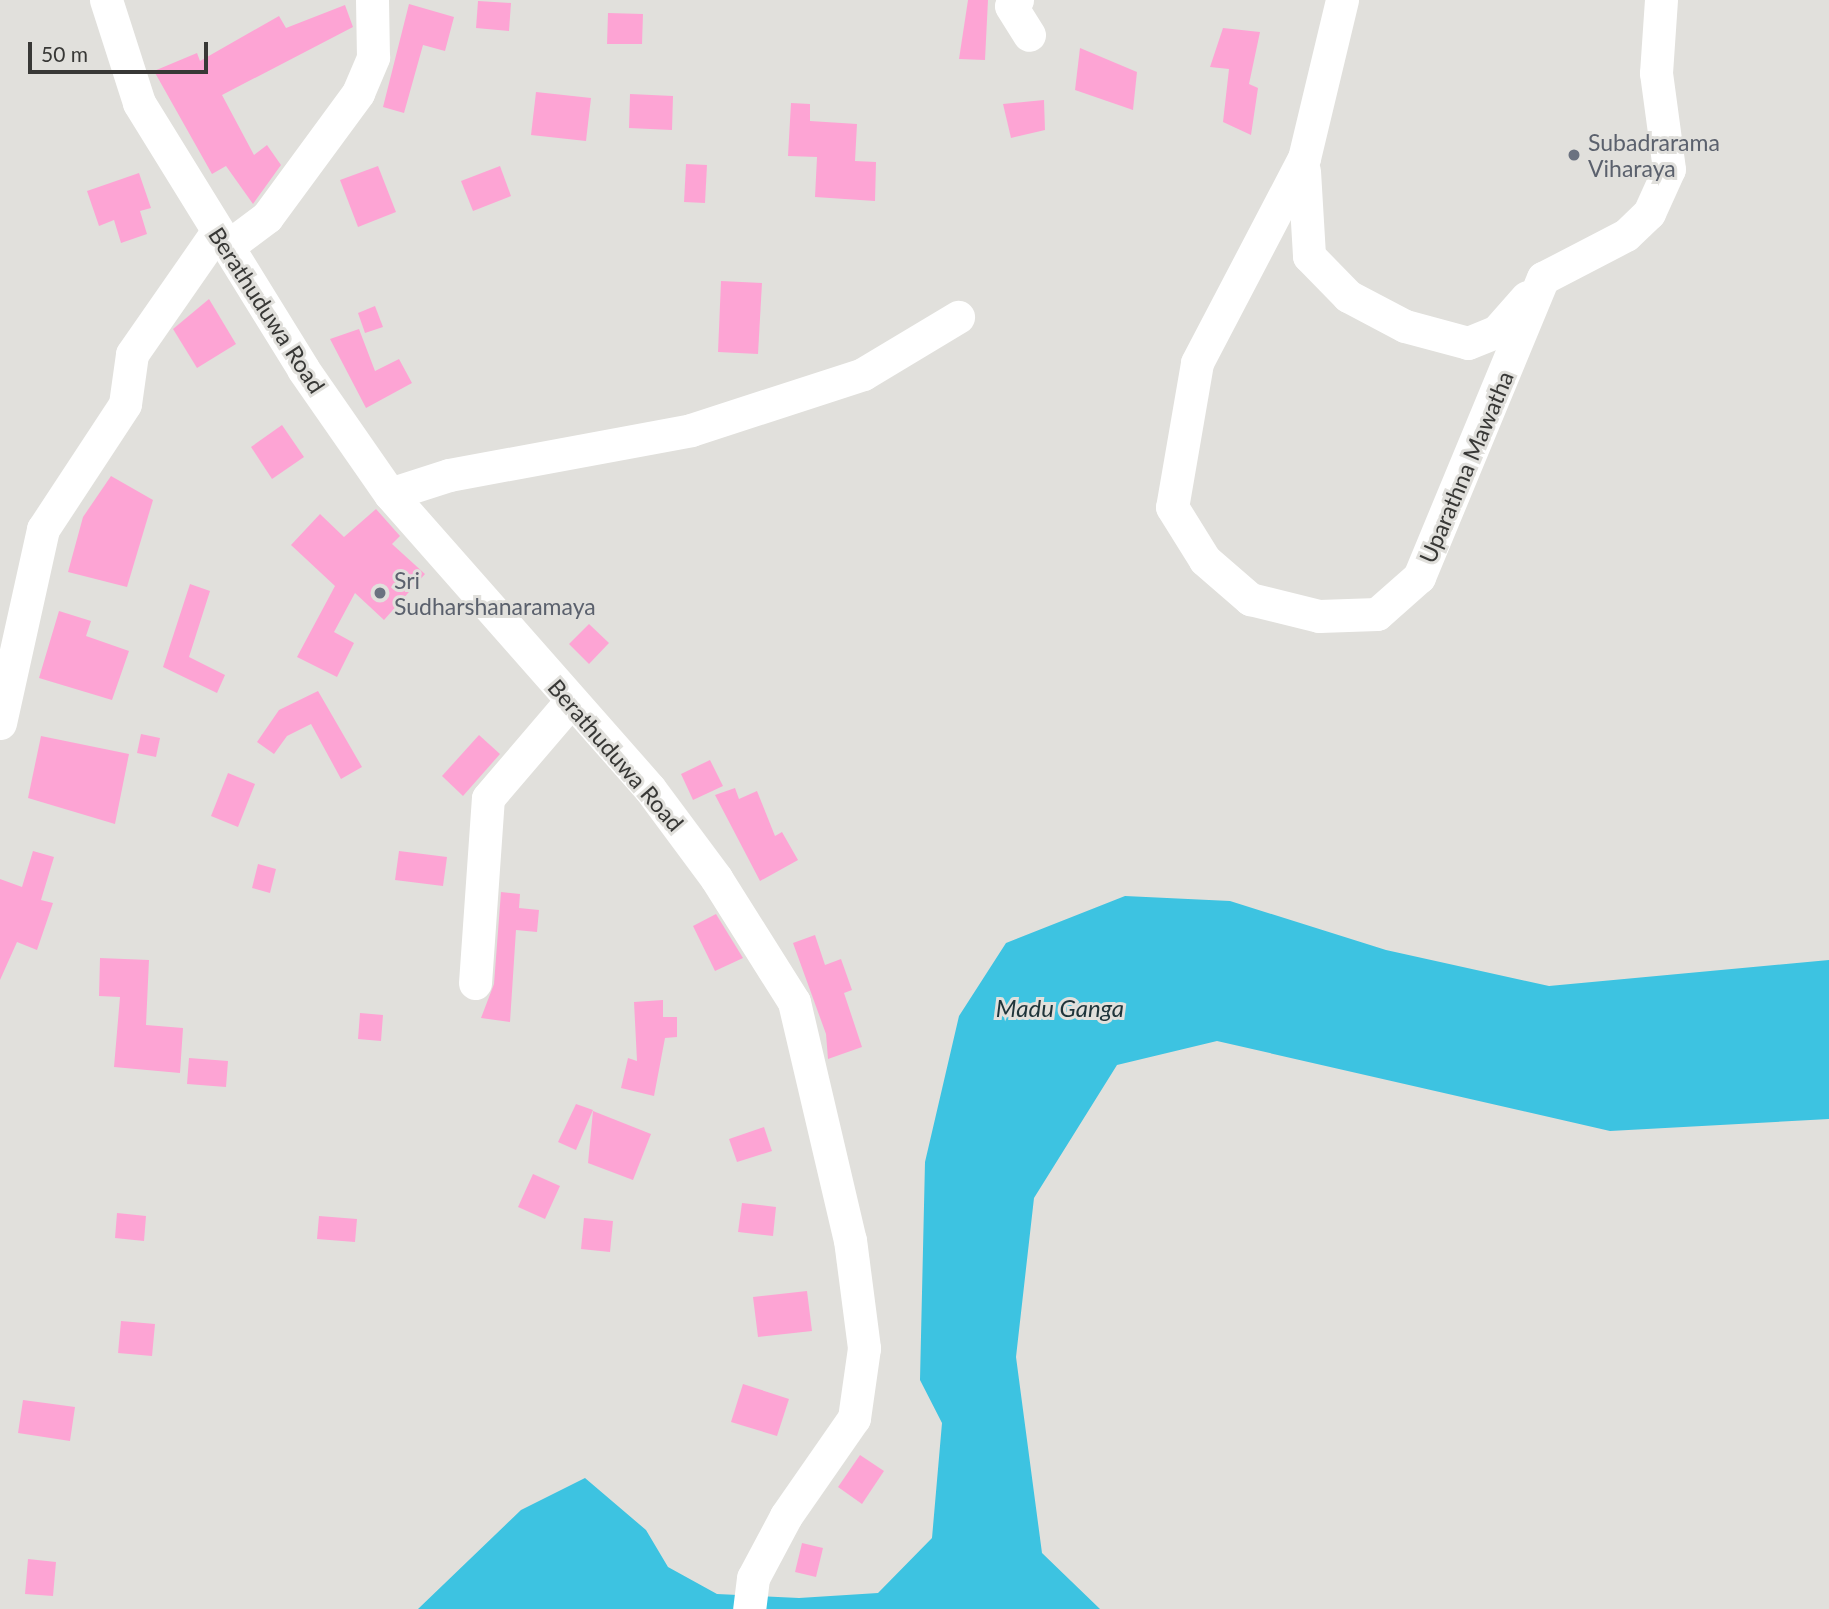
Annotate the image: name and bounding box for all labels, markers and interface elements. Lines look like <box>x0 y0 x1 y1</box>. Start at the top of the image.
scale bar <box>32 28 212 72</box>
text: 50 m <box>41 41 88 66</box>
place label: Subadrarama Viharaya <box>1588 128 1720 182</box>
marker: Subadrarama Viharaya <box>1566 147 1582 163</box>
street label: Berathuduwa Road <box>203 222 331 398</box>
street label: Uparathna Mawatha <box>1413 367 1519 567</box>
place label: Sri Sudharshanaramaya <box>394 566 596 620</box>
marker: Sri Sudharshanaramaya <box>372 585 388 601</box>
street label: Berathuduwa Road <box>543 673 689 837</box>
water label: Madu Ganga <box>996 994 1124 1022</box>

